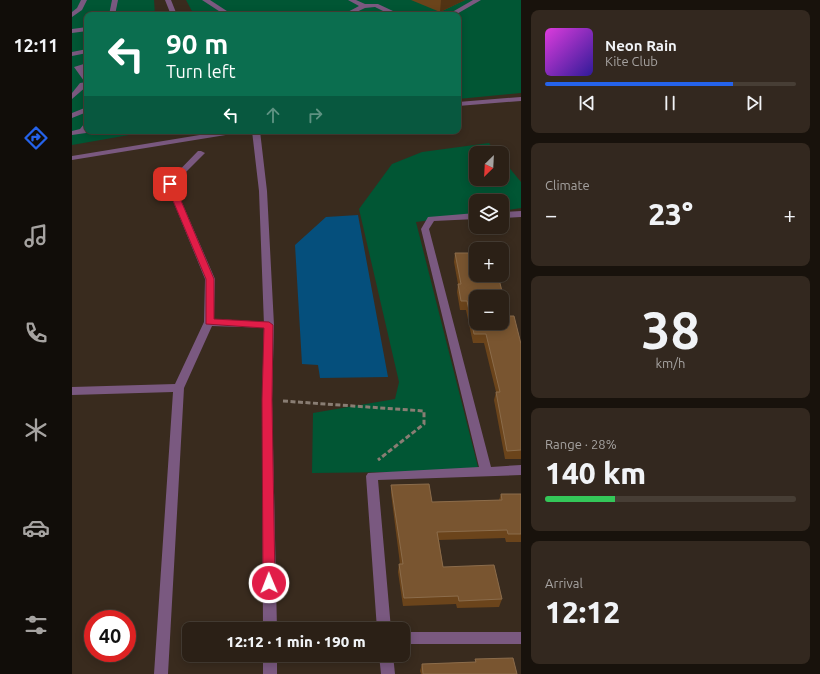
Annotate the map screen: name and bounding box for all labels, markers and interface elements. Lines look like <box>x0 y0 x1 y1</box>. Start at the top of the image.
icon: left <box>100 28 152 80</box>
text: 90 m <box>166 28 228 59</box>
text: 12:11 <box>13 35 59 55</box>
text: Neon Rain <box>605 37 677 54</box>
text: Kite Club <box>605 54 658 68</box>
text: Turn left <box>166 61 236 81</box>
icon: previous <box>576 92 598 114</box>
icon: pause <box>659 92 681 114</box>
icon: next <box>743 92 765 114</box>
icon: left <box>220 104 242 126</box>
icon: ahead <box>262 104 284 126</box>
icon: right <box>304 104 326 126</box>
icon: directions <box>22 124 50 152</box>
north arrow <box>469 146 509 186</box>
map controls <box>469 146 509 330</box>
pin <box>153 167 187 201</box>
icon: arrive <box>159 173 181 195</box>
text: Climate <box>545 178 590 192</box>
button: layers <box>469 194 509 234</box>
text: 23° <box>648 197 693 231</box>
text: − <box>545 202 557 227</box>
text: + <box>784 202 796 227</box>
icon: music <box>22 222 50 250</box>
button: + <box>469 242 509 282</box>
button: − <box>469 290 509 330</box>
text: 38 <box>641 301 700 359</box>
icon: phone <box>22 319 50 347</box>
text: km/h <box>655 356 686 370</box>
icon: climate <box>22 416 50 444</box>
text: Range · 28% <box>545 437 617 451</box>
text: 140 km <box>545 456 646 490</box>
icon: car <box>22 514 50 542</box>
position arrow <box>248 562 290 604</box>
text: Arrival <box>545 576 583 590</box>
text: 12:12 <box>545 595 620 629</box>
speed limit sign: 40 <box>84 610 136 662</box>
icon: filters <box>22 611 50 639</box>
text: 12:12 · 1 min · 190 m <box>226 633 366 650</box>

